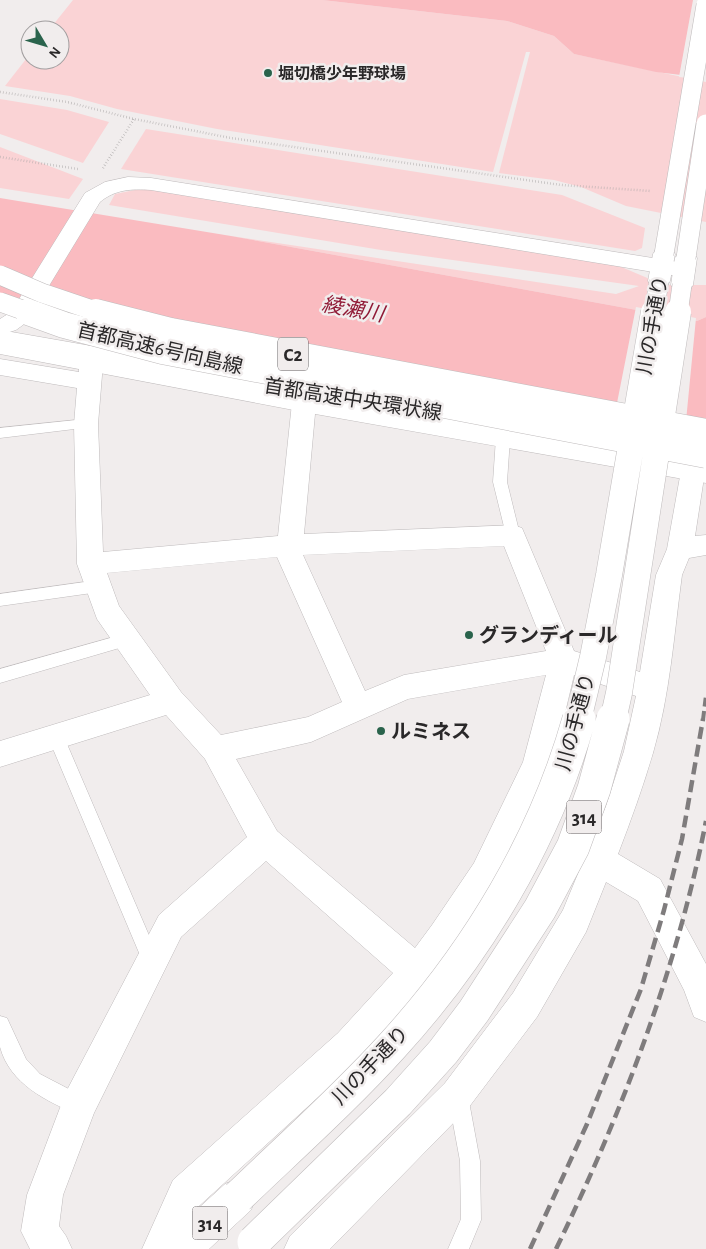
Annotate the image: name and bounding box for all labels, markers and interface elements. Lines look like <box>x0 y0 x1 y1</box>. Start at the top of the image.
north arrow <box>20 20 70 70</box>
text: N <box>46 44 63 61</box>
place label: 堀切橋少年野球場 <box>278 65 406 82</box>
marker: 堀切橋少年野球場 <box>262 67 274 79</box>
street label: 川の手通り <box>633 274 672 376</box>
water label: 綾瀬川 <box>320 293 388 326</box>
street label: 首都高速6号向島線 <box>75 318 245 378</box>
road number: C2 <box>278 338 308 370</box>
street label: 首都高速中央環状線 <box>262 374 444 424</box>
place label: グランディール <box>479 624 618 646</box>
marker: グランディール <box>463 629 475 641</box>
street label: 川の手通り <box>552 671 599 773</box>
place label: ルミネス <box>391 722 471 742</box>
marker: ルミネス <box>375 725 387 737</box>
road number: 314 <box>566 800 602 834</box>
street label: 川の手通り <box>328 1022 413 1109</box>
road number: 314 <box>192 1206 228 1240</box>

